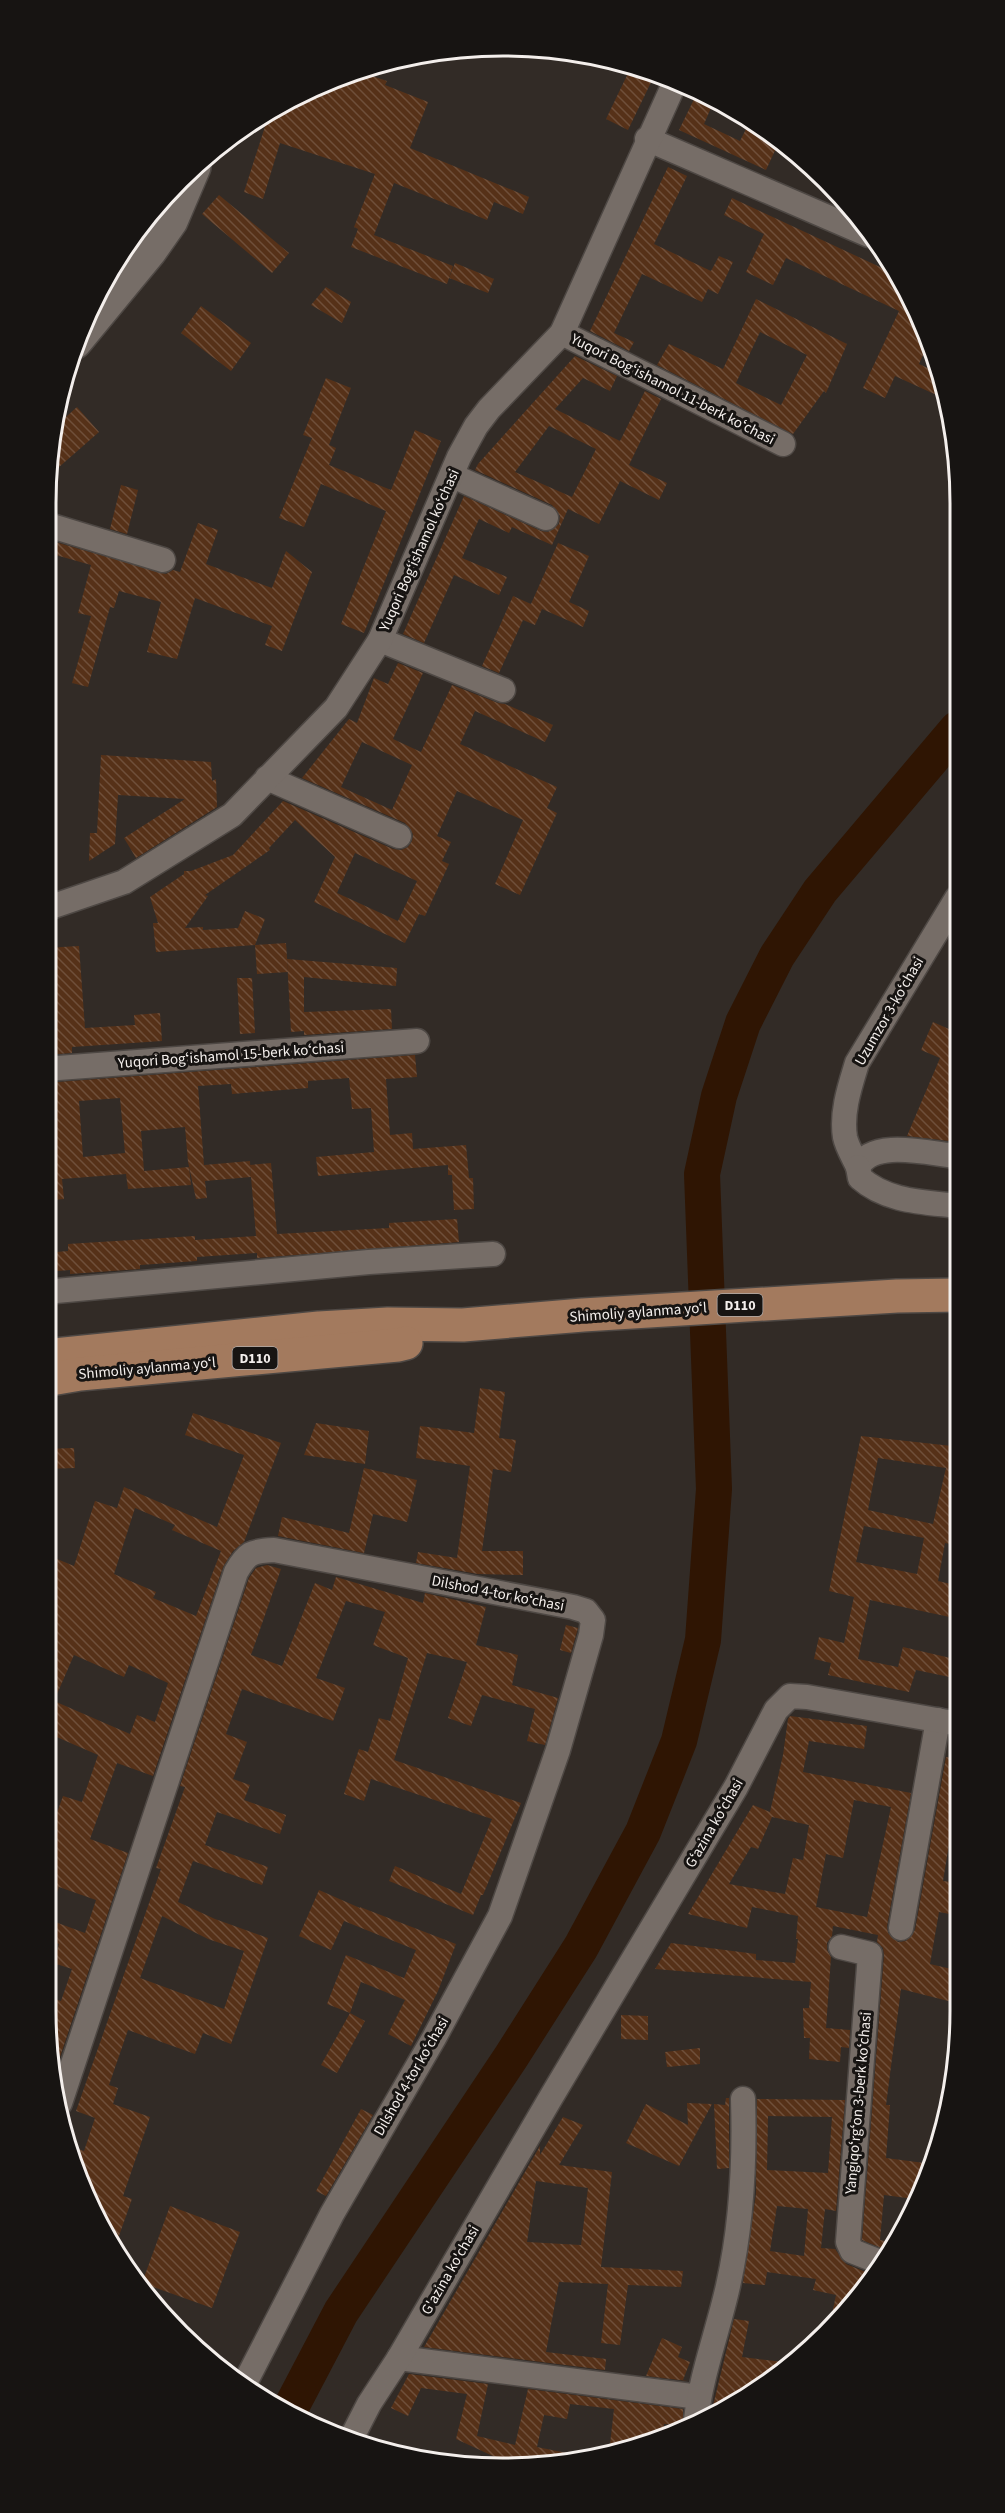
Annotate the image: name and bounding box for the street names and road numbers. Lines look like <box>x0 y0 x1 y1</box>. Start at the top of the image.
street label: Yuqori Bogʻishamol 11-berk koʻchasi <box>566 328 778 450</box>
street label: Yuqori Bogʻishamol koʻchasi <box>374 466 465 636</box>
street label: Uzumzor 3-koʻchasi <box>850 953 929 1069</box>
street label: Yuqori Bogʻishamol 15-berk koʻchasi <box>116 1037 345 1074</box>
road number: D110 <box>718 1294 762 1316</box>
street label: Shimoliy aylanma yoʻl <box>569 1297 708 1328</box>
road number: D110 <box>232 1347 278 1369</box>
street label: Shimoliy aylanma yoʻl <box>78 1352 217 1385</box>
street label: Dilshod 4-tor koʻchasi <box>430 1570 566 1617</box>
street label: Gʻazina koʻchasi <box>680 1775 748 1872</box>
street label: Yangiqoʻrgʻon 3-berk koʻchasi <box>840 2011 877 2196</box>
street label: Dilshod 4-tor koʻchasi <box>369 2013 454 2140</box>
street label: G'azina ko'chasi <box>416 2222 485 2319</box>

